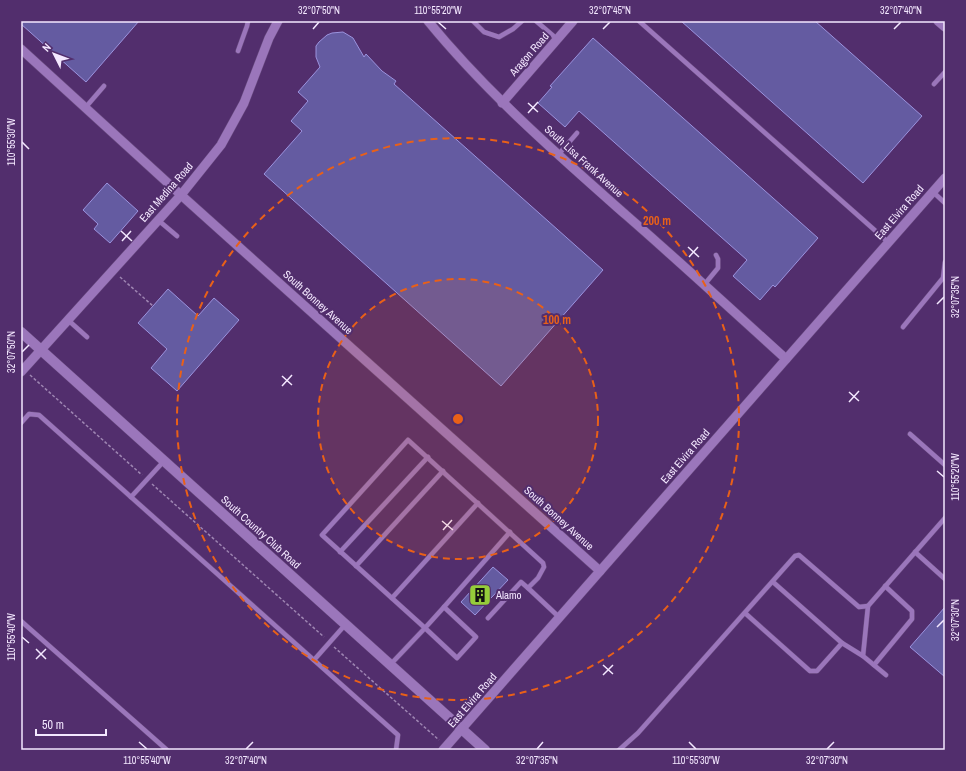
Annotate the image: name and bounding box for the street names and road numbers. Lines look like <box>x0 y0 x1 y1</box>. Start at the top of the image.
street label: Aragon Road <box>506 29 552 79</box>
street label: South Lisa Frank Avenue <box>542 122 626 200</box>
street label: East Medina Road <box>136 159 196 225</box>
street label: East Elvira Road <box>872 182 926 242</box>
street label: South Bonney Avenue <box>280 267 356 337</box>
street label: East Elvira Road <box>658 426 712 486</box>
street label: South Bonney Avenue <box>521 483 597 553</box>
street label: South Country Club Road <box>218 492 304 572</box>
street label: East Elvira Road <box>445 670 499 730</box>

